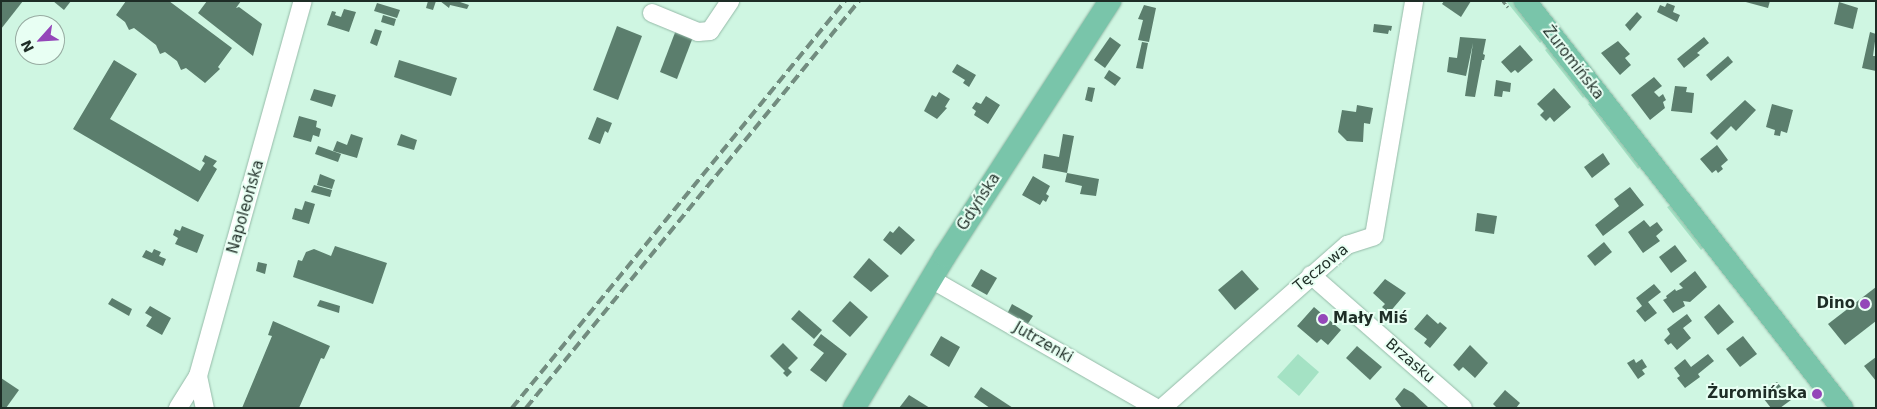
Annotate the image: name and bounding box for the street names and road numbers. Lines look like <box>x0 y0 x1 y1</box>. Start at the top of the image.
street label: Żuromińska <box>1539 23 1607 103</box>
street label: Napoleońska <box>224 158 268 256</box>
street label: Gdyńska <box>954 170 1004 234</box>
street label: Tęczowa <box>1290 241 1352 295</box>
street label: Jutrzenki <box>1010 319 1076 367</box>
street label: Brzasku <box>1382 335 1438 387</box>

